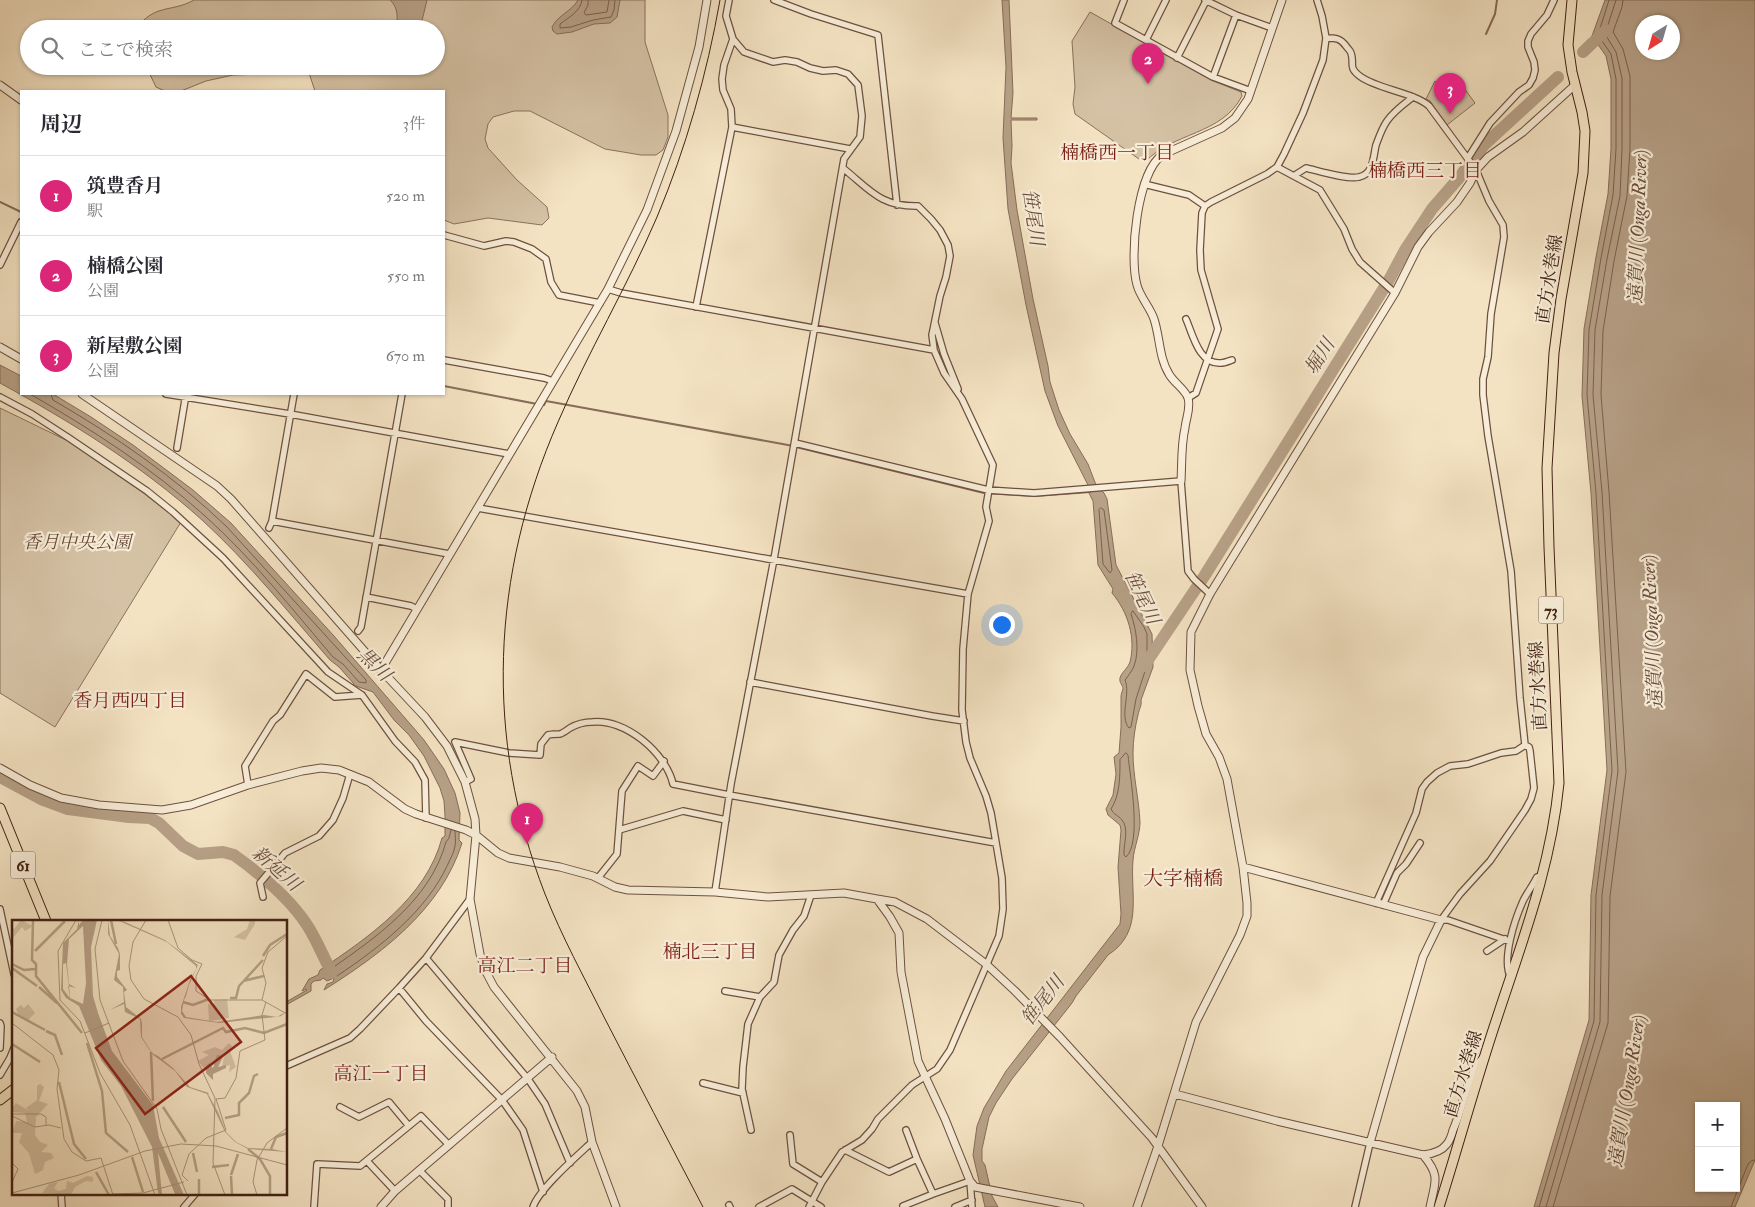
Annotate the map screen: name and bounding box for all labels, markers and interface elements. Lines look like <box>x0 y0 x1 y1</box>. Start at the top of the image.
north arrow <box>1635 15 1680 60</box>
search box <box>20 20 445 75</box>
icon: search <box>38 34 66 62</box>
text: ここで検索 <box>78 38 173 62</box>
pin: 2 <box>1132 43 1164 84</box>
pin: 3 <box>1434 73 1466 114</box>
text: 周辺 <box>40 111 82 138</box>
text: 3件 <box>403 114 425 134</box>
district label: 楠橋西一丁目 <box>1060 141 1174 165</box>
water label: 遠賀川 (Onga River) <box>1623 149 1653 304</box>
district label: 楠橋西三丁目 <box>1368 159 1482 183</box>
text: 筑豊香月 <box>87 174 163 198</box>
text: 1 <box>53 186 59 206</box>
text: 520 m <box>386 186 425 206</box>
water label: 笹尾川 <box>1017 187 1049 249</box>
text: 駅 <box>87 201 103 221</box>
street label: 直方水巻線 <box>1531 233 1568 325</box>
text: 楠橋公園 <box>87 254 163 278</box>
text: 2 <box>52 266 60 286</box>
text: 550 m <box>387 266 425 286</box>
text: 公園 <box>87 281 119 301</box>
water label: 堀川 <box>1300 332 1341 379</box>
text: 新屋敷公園 <box>87 334 182 358</box>
text: 3 <box>53 346 59 366</box>
text: 670 m <box>386 346 425 366</box>
text: 公園 <box>87 361 119 381</box>
park label: 香月中央公園 <box>23 531 134 554</box>
water label: 遠賀川 (Onga River) <box>1636 554 1668 709</box>
water label: 笹尾川 <box>1119 567 1166 630</box>
road number: 73 <box>1538 596 1564 624</box>
your location <box>989 612 1015 638</box>
street label: 直方水巻線 <box>1525 640 1552 732</box>
water label: 黒川 <box>352 643 398 688</box>
district label: 香月西四丁目 <box>73 689 187 713</box>
pin: 1 <box>511 803 543 844</box>
water label: 新延川 <box>247 841 307 898</box>
road number: 61 <box>10 852 36 878</box>
district label: 大字楠橋 <box>1143 866 1223 891</box>
inset map <box>12 920 288 1194</box>
district label: 楠北三丁目 <box>662 940 758 964</box>
district label: 高江二丁目 <box>477 954 573 978</box>
water label: 笹尾川 <box>1016 969 1071 1030</box>
water label: 遠賀川 (Onga River) <box>1603 1013 1651 1169</box>
street label: 直方水巻線 <box>1439 1028 1488 1121</box>
district label: 高江一丁目 <box>333 1062 429 1086</box>
map controls <box>1695 1102 1740 1192</box>
button: + <box>1695 1102 1740 1147</box>
button: − <box>1695 1147 1740 1192</box>

